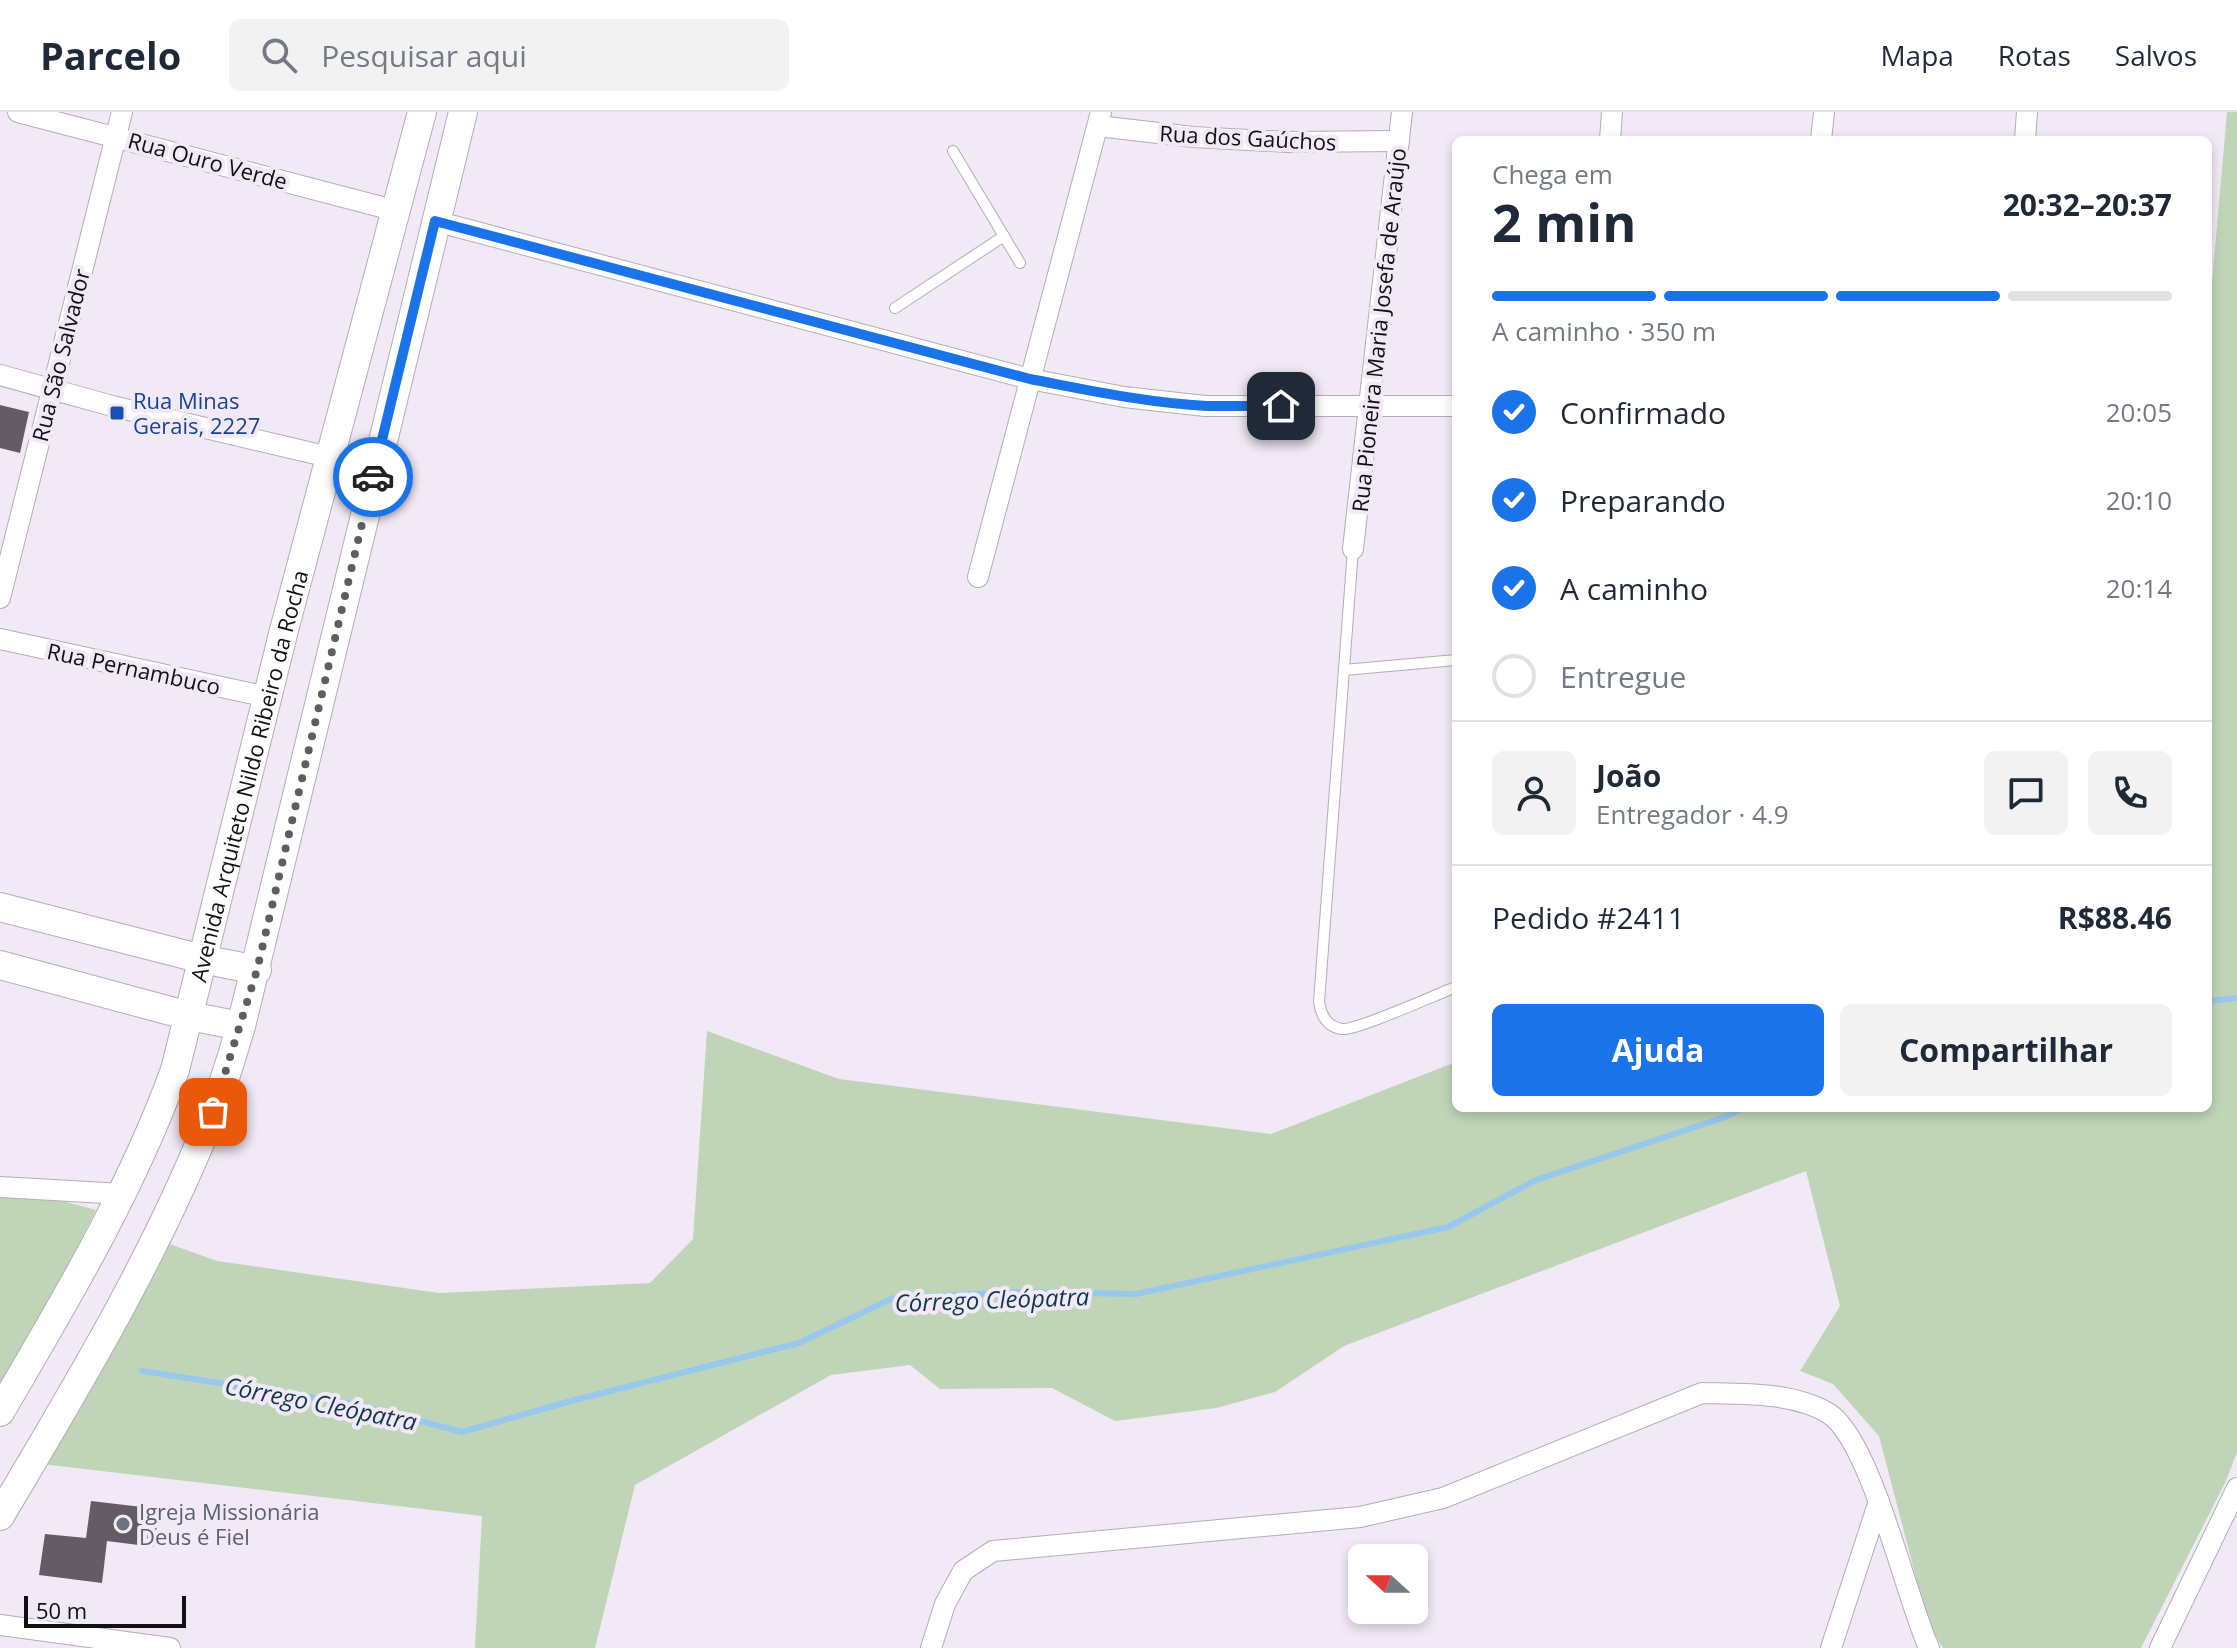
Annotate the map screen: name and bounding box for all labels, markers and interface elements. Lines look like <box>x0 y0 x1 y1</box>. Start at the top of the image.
search box <box>229 19 789 91</box>
text: Parcelo <box>40 29 181 81</box>
icon: search <box>257 33 301 77</box>
text: Pesquisar aqui <box>321 35 527 76</box>
text: Mapa <box>1880 36 1954 74</box>
text: Rotas <box>1998 36 2071 74</box>
text: Salvos <box>2115 36 2197 74</box>
street label: Rua dos Gaúchos <box>1159 117 1337 157</box>
street label: Rua Ouro Verde <box>125 124 291 196</box>
street label: Rua Pioneira Maria Josefa de Araújo <box>1344 146 1412 514</box>
text: Chega em <box>1492 156 1613 192</box>
text: 20:32–20:37 <box>2003 184 2172 225</box>
text: 2 min <box>1492 186 1636 257</box>
street label: Rua São Salvador <box>24 265 96 445</box>
text: A caminho · 350 m <box>1492 313 1716 349</box>
pin <box>1247 372 1315 440</box>
icon: home <box>1259 384 1303 428</box>
place label: Rua Minas Gerais, 2227 <box>133 385 260 440</box>
icon: check <box>1492 390 1536 434</box>
text: Confirmado <box>1560 392 1726 433</box>
text: 20:05 <box>2106 394 2172 430</box>
marker: Rua Minas Gerais, 2227 <box>108 404 126 422</box>
courier <box>333 437 413 517</box>
icon: car <box>351 455 395 499</box>
icon: check <box>1492 478 1536 522</box>
text: Preparando <box>1560 480 1726 521</box>
text: 20:10 <box>2106 482 2172 518</box>
icon: check <box>1492 566 1536 610</box>
street label: Avenida Arquiteto Nildo Ribeiro da Rocha <box>182 567 314 985</box>
text: A caminho <box>1560 568 1708 609</box>
text: 20:14 <box>2106 570 2172 606</box>
street label: Rua Pernambuco <box>45 635 223 701</box>
text: Entregue <box>1560 656 1686 697</box>
button: person <box>1492 751 1576 835</box>
button: chat <box>1984 751 2068 835</box>
button: phone <box>2088 751 2172 835</box>
text: João <box>1596 755 1661 796</box>
text: Entregador · 4.9 <box>1596 796 1789 832</box>
text: Pedido #2411 <box>1492 897 1685 938</box>
text: R$88.46 <box>2058 897 2172 938</box>
button: Ajuda <box>1492 1004 1824 1096</box>
button: Compartilhar <box>1840 1004 2172 1096</box>
pin <box>179 1078 247 1146</box>
icon: bag <box>191 1090 235 1134</box>
water label: Córrego Cleópatra <box>894 1279 1090 1319</box>
water label: Córrego Cleópatra <box>222 1368 420 1438</box>
place label: Igreja Missionária Deus é Fiel <box>139 1496 320 1551</box>
marker: Igreja Missionária Deus é Fiel <box>114 1515 132 1533</box>
north arrow <box>1348 1544 1428 1624</box>
map controls <box>1348 1544 1428 1624</box>
scale bar <box>24 1592 186 1628</box>
text: 50 m <box>36 1595 87 1625</box>

